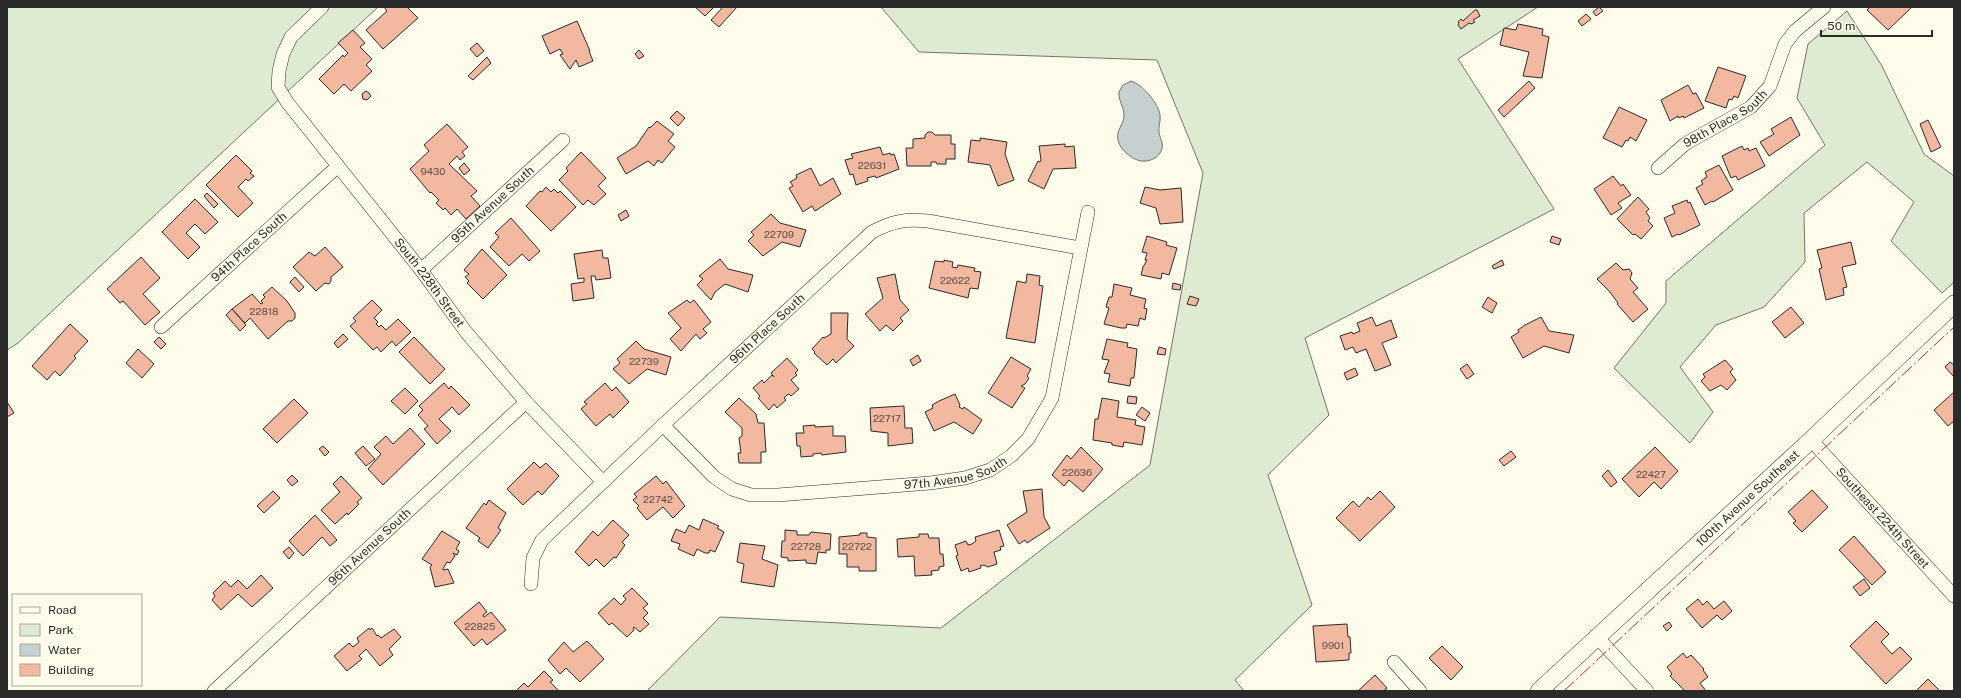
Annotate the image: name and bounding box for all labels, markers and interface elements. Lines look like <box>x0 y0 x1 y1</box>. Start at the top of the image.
scale bar <box>1821 12 1932 38</box>
text: 50 m <box>1827 19 1855 33</box>
street label: 98th Place South <box>1681 87 1770 150</box>
house number: 22631 <box>858 159 886 171</box>
street label: 95th Avenue South <box>448 163 537 246</box>
house number: 9430 <box>421 165 445 177</box>
street label: 94th Place South <box>208 209 290 285</box>
house number: 22709 <box>764 228 794 240</box>
street label: South 228th Street <box>391 235 468 330</box>
house number: 22622 <box>940 274 970 286</box>
street label: 96th Place South <box>727 291 808 367</box>
house number: 22818 <box>250 305 278 317</box>
house number: 22739 <box>629 355 659 367</box>
house number: 22717 <box>873 412 901 424</box>
street label: 100th Avenue Southeast <box>1693 447 1802 549</box>
street label: 97th Avenue South <box>903 454 1010 492</box>
street label: Southeast 224th Street <box>1833 465 1933 572</box>
house number: 22636 <box>1062 466 1092 478</box>
house number: 22427 <box>1636 468 1666 480</box>
house number: 22742 <box>643 493 673 505</box>
street label: 96th Avenue South <box>326 505 414 588</box>
house number: 22728 <box>791 540 821 552</box>
house number: 22722 <box>842 540 872 552</box>
legend <box>12 594 142 686</box>
text: Road <box>48 603 76 617</box>
house number: 22825 <box>465 620 495 632</box>
text: Park <box>48 623 74 637</box>
house number: 9901 <box>1322 639 1344 651</box>
text: Water <box>48 643 82 657</box>
text: Building <box>48 663 94 677</box>

